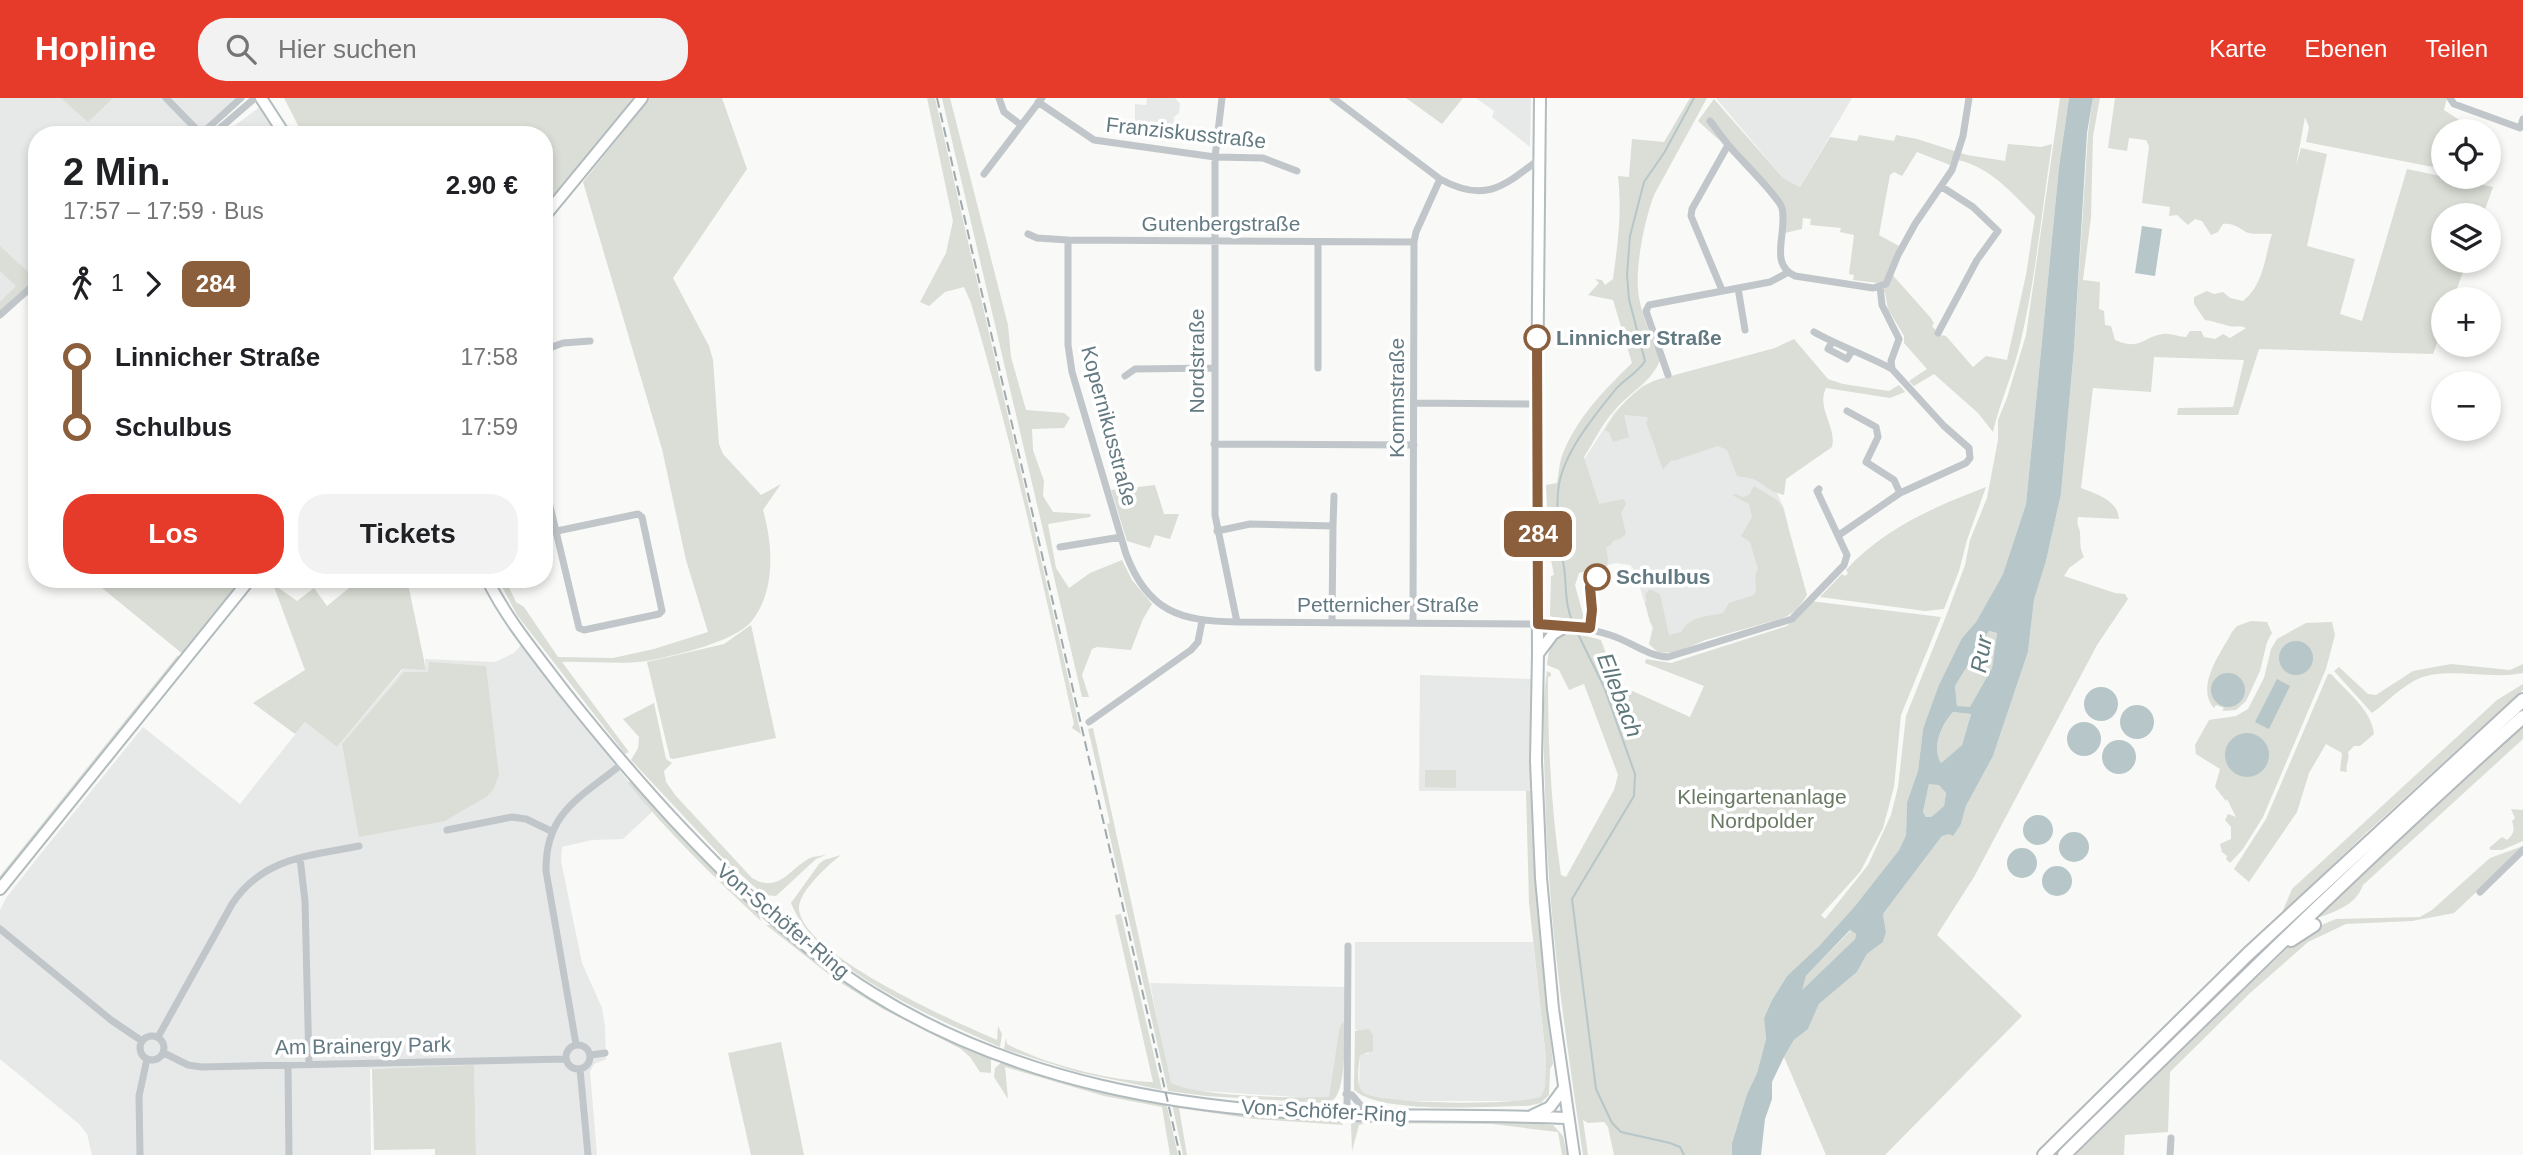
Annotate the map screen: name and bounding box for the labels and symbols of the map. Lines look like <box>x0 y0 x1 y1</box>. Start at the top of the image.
street label: Franziskusstraße <box>1105 113 1267 152</box>
street label: Gutenbergstraße <box>1142 212 1300 235</box>
street label: Nordstraße <box>1185 308 1208 414</box>
marker: Linnicher Straße <box>1524 325 1550 351</box>
place label: Linnicher Straße <box>1556 326 1722 349</box>
street label: Kommstraße <box>1385 338 1408 458</box>
street label: Kopernikusstraße <box>1077 343 1142 508</box>
line badge: 284 <box>1498 511 1578 557</box>
marker: Schulbus <box>1584 564 1610 590</box>
place label: Schulbus <box>1616 565 1711 588</box>
street label: Petternicher Straße <box>1297 593 1479 616</box>
water label: Rur <box>1965 632 1997 675</box>
water label: Ellebach <box>1592 649 1648 741</box>
park label: Kleingartenanlage Nordpolder <box>1677 785 1847 832</box>
street label: Von-Schöfer-Ring <box>712 859 854 983</box>
street label: Am Brainergy Park <box>275 1032 452 1059</box>
street label: Von-Schöfer-Ring <box>1241 1095 1407 1126</box>

